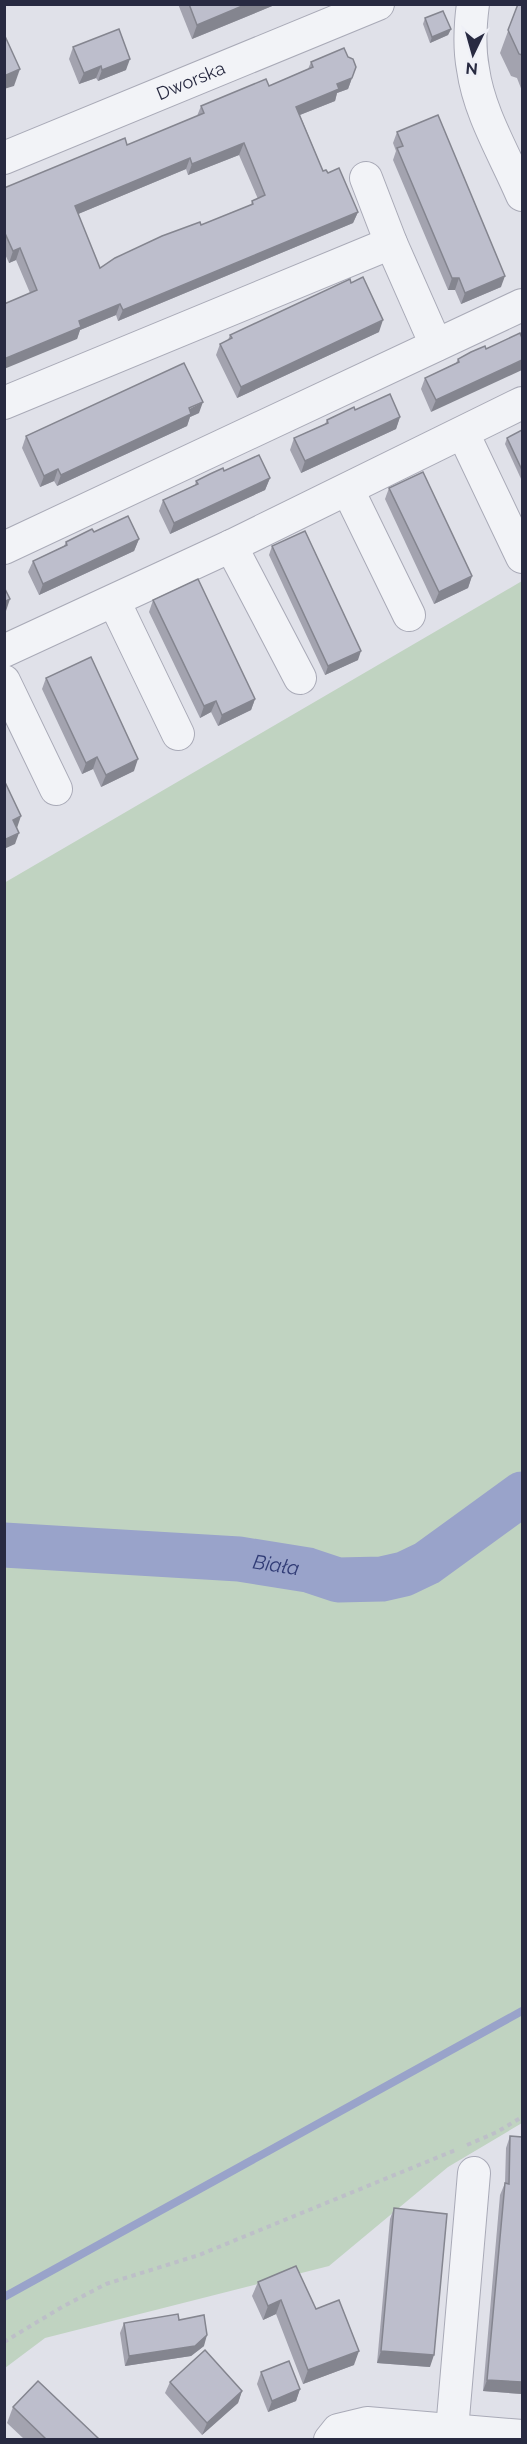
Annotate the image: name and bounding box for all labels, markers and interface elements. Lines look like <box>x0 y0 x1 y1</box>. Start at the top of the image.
north arrow <box>443 24 503 84</box>
street label: Dworska <box>153 57 228 104</box>
text: N <box>465 58 479 78</box>
water label: Biała <box>251 1549 301 1580</box>

